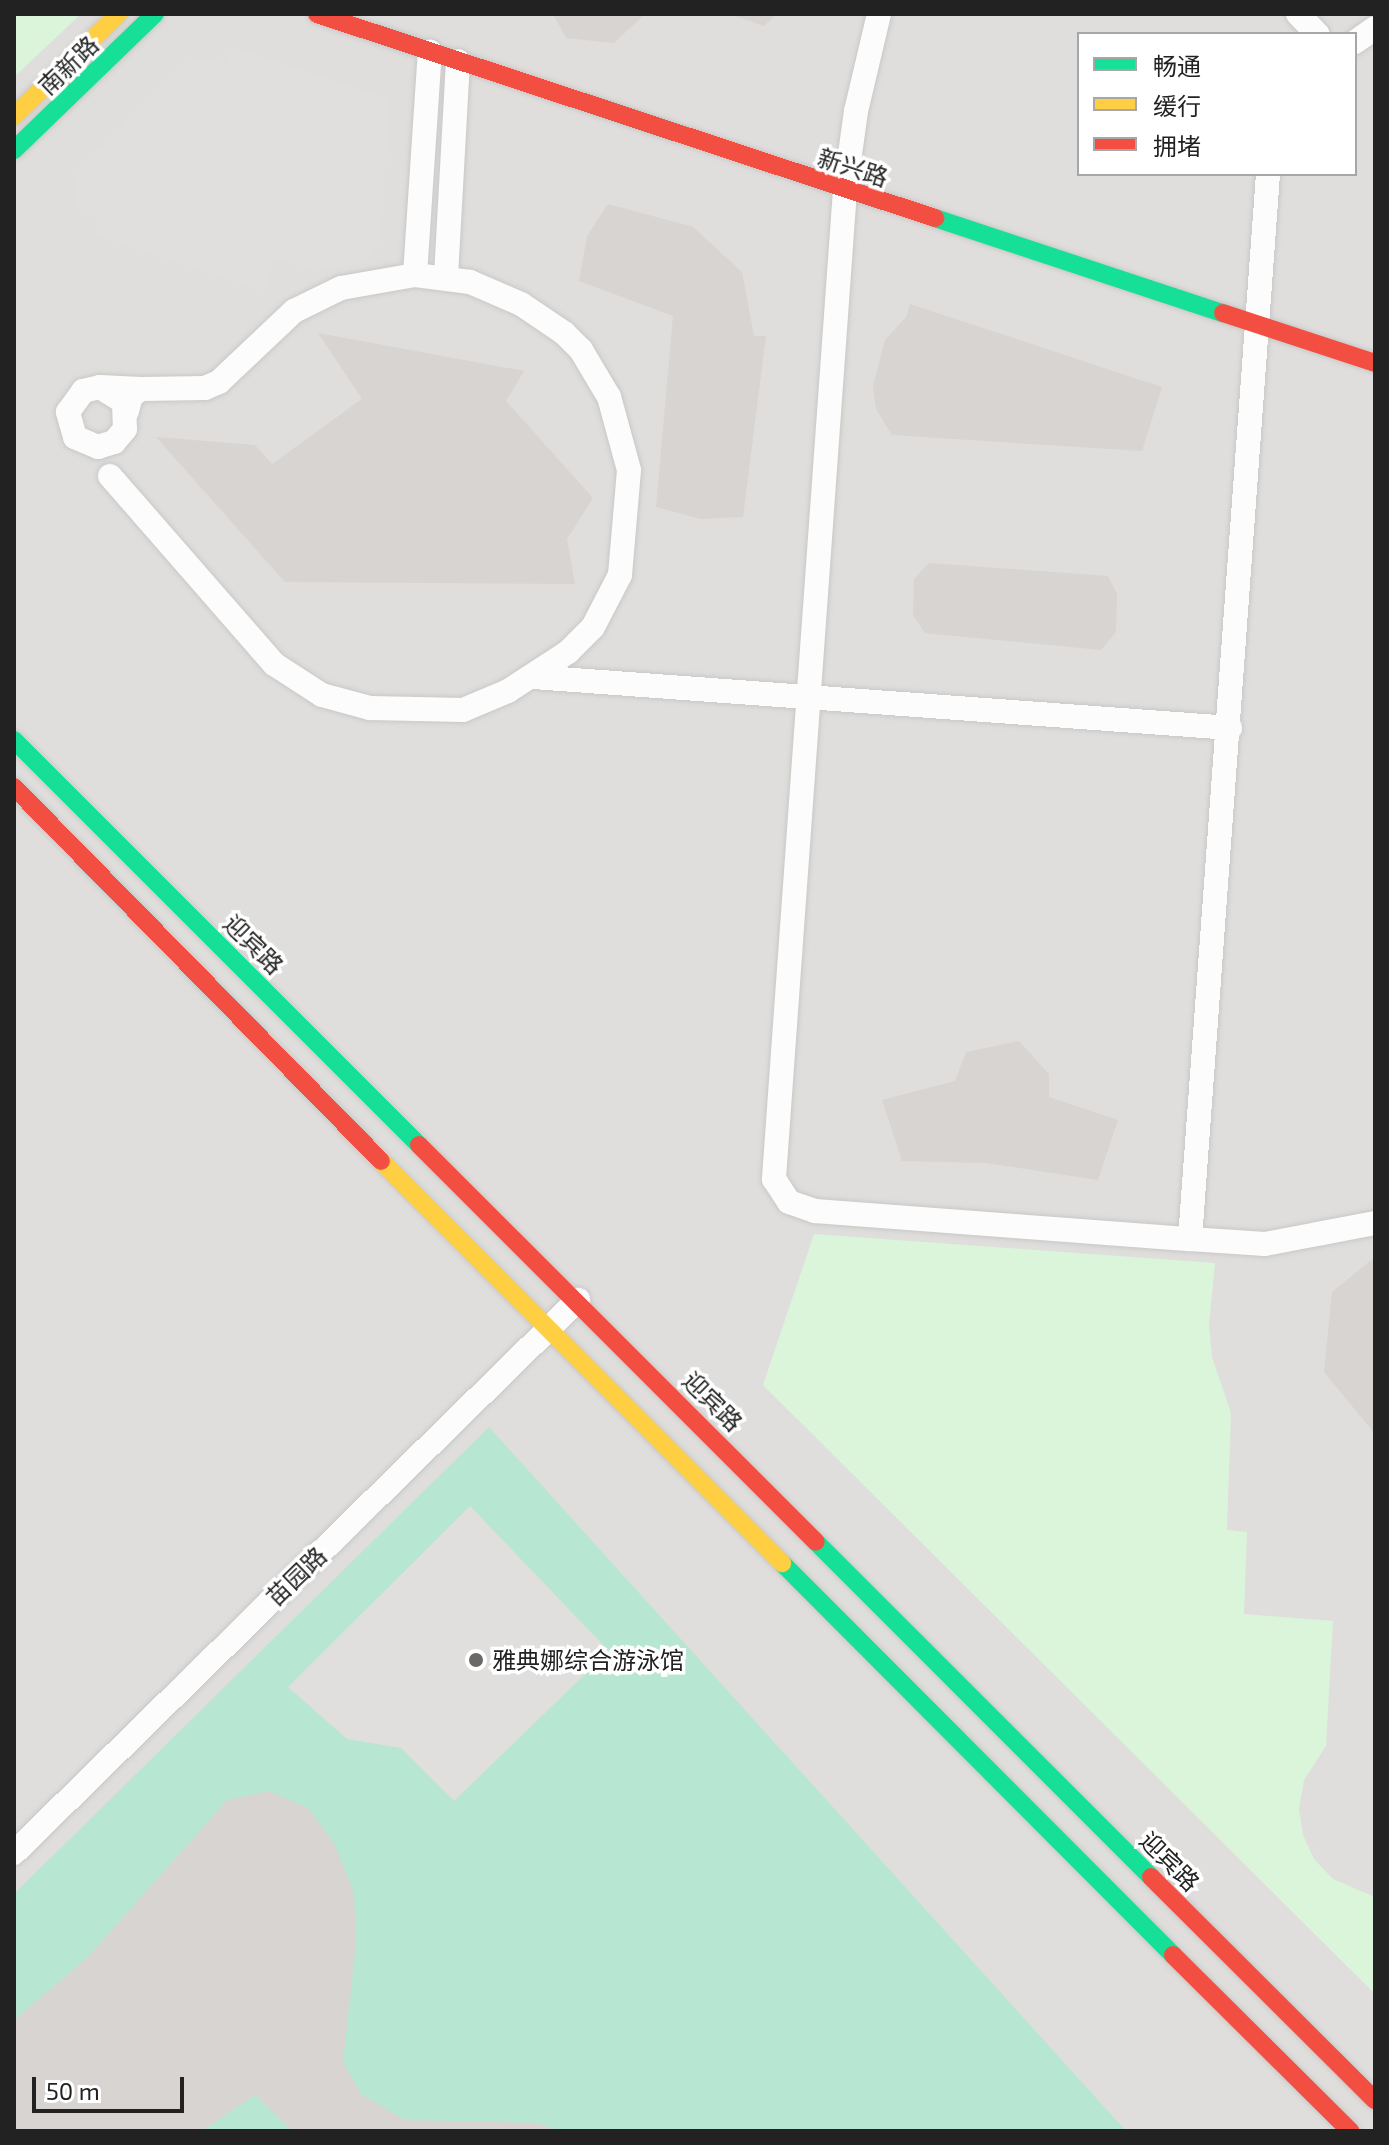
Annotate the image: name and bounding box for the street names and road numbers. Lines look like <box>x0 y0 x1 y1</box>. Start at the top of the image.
street label: 南新路 <box>32 30 104 100</box>
street label: 新兴路 <box>814 142 892 192</box>
street label: 迎宾路 <box>218 908 290 980</box>
street label: 迎宾路 <box>677 1365 749 1437</box>
street label: 苗园路 <box>260 1541 332 1611</box>
street label: 迎宾路 <box>1134 1825 1206 1897</box>

